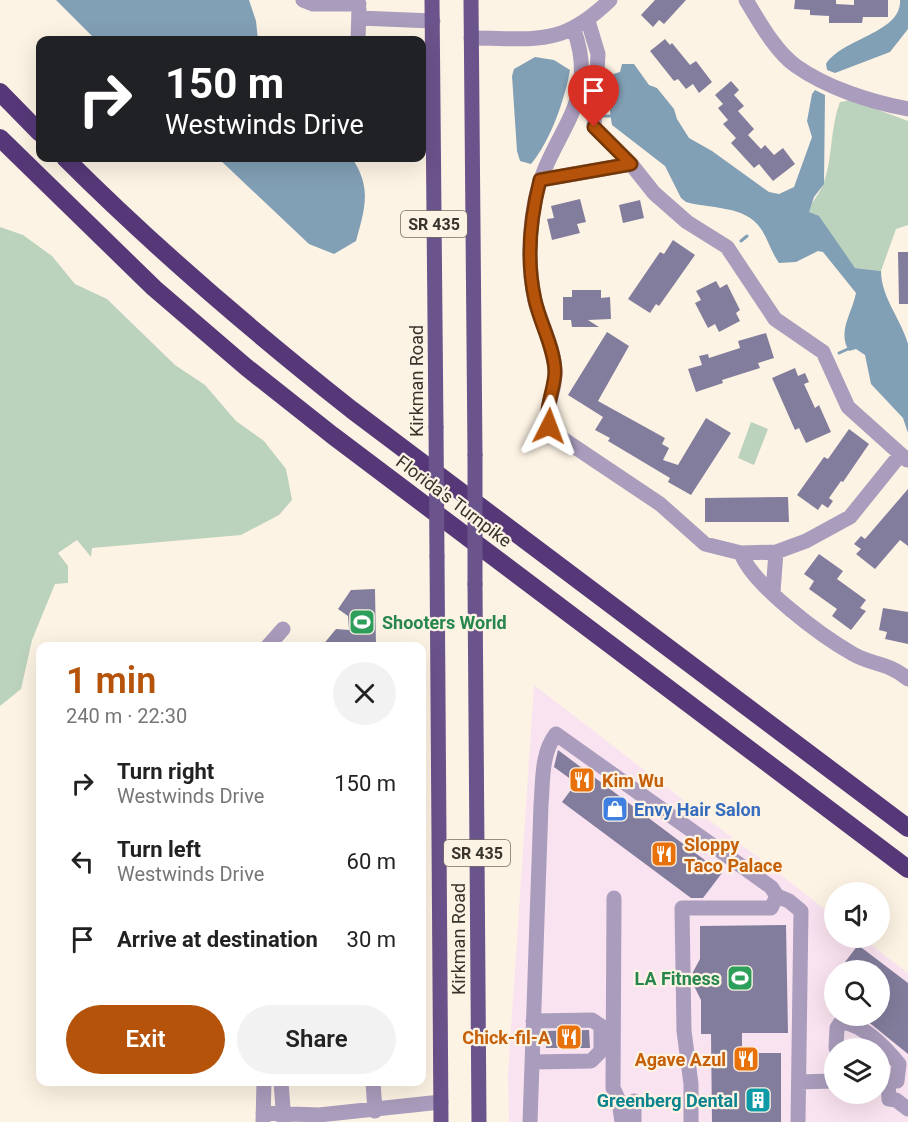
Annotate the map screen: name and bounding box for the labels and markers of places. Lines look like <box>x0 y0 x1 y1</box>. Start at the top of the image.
pin <box>568 65 619 127</box>
sports icon: Shooters World <box>347 607 377 637</box>
place label: Shooters World <box>382 612 507 633</box>
restaurant icon: Kim Wu <box>567 765 597 795</box>
place label: Kim Wu <box>602 770 664 791</box>
shop icon: Envy Hair Salon <box>600 794 630 824</box>
place label: Envy Hair Salon <box>634 799 761 820</box>
place label: Sloppy Taco Palace <box>684 834 782 876</box>
restaurant icon: Sloppy Taco Palace <box>649 839 679 869</box>
sports icon: LA Fitness <box>725 963 755 993</box>
place label: LA Fitness <box>634 968 720 989</box>
restaurant icon: Chick-fil-A <box>554 1022 584 1052</box>
place label: Chick-fil-A <box>462 1027 551 1048</box>
restaurant icon: Agave Azul <box>731 1044 761 1074</box>
place label: Agave Azul <box>635 1049 726 1070</box>
building icon: Greenberg Dental <box>743 1085 773 1115</box>
place label: Greenberg Dental <box>597 1090 738 1111</box>

